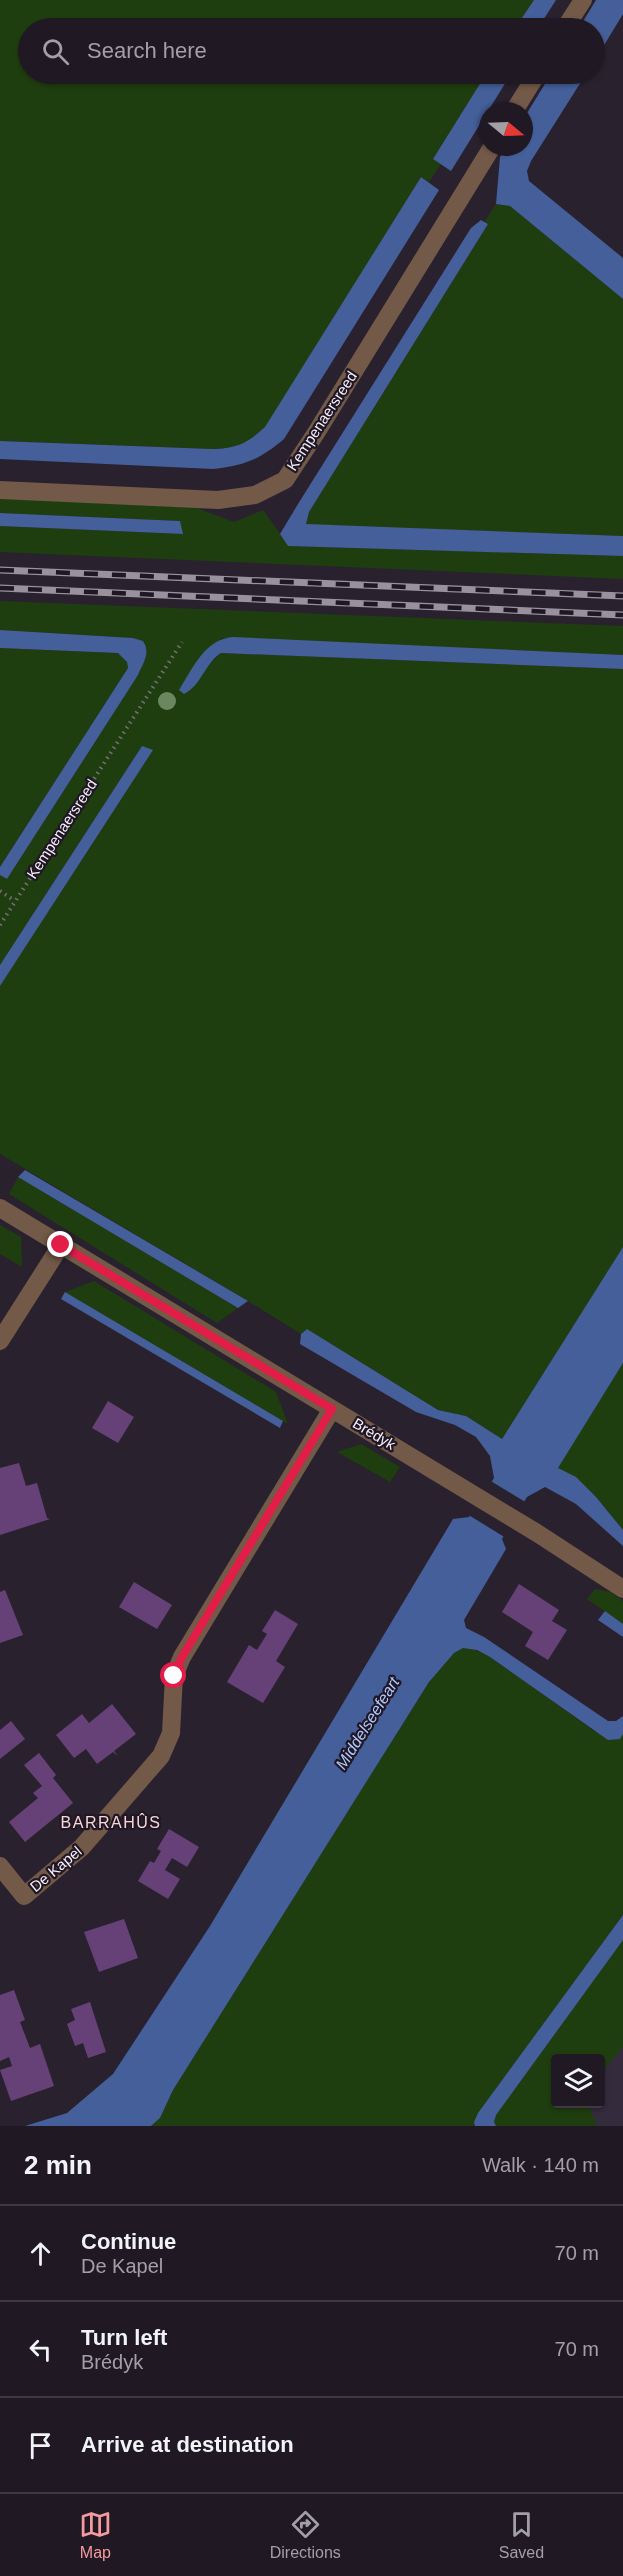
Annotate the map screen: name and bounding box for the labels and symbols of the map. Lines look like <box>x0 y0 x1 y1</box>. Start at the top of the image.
north arrow <box>479 102 533 156</box>
street label: Kempenaersreed <box>283 368 360 474</box>
street label: Kempenaersreed <box>23 776 100 882</box>
route end <box>47 1231 73 1257</box>
street label: Brédyk <box>350 1414 399 1453</box>
route start <box>160 1662 186 1688</box>
water label: Middelseefeart <box>332 1674 403 1772</box>
district label: BARRAHÛS <box>61 1813 161 1831</box>
street label: De Kapel <box>27 1842 85 1895</box>

